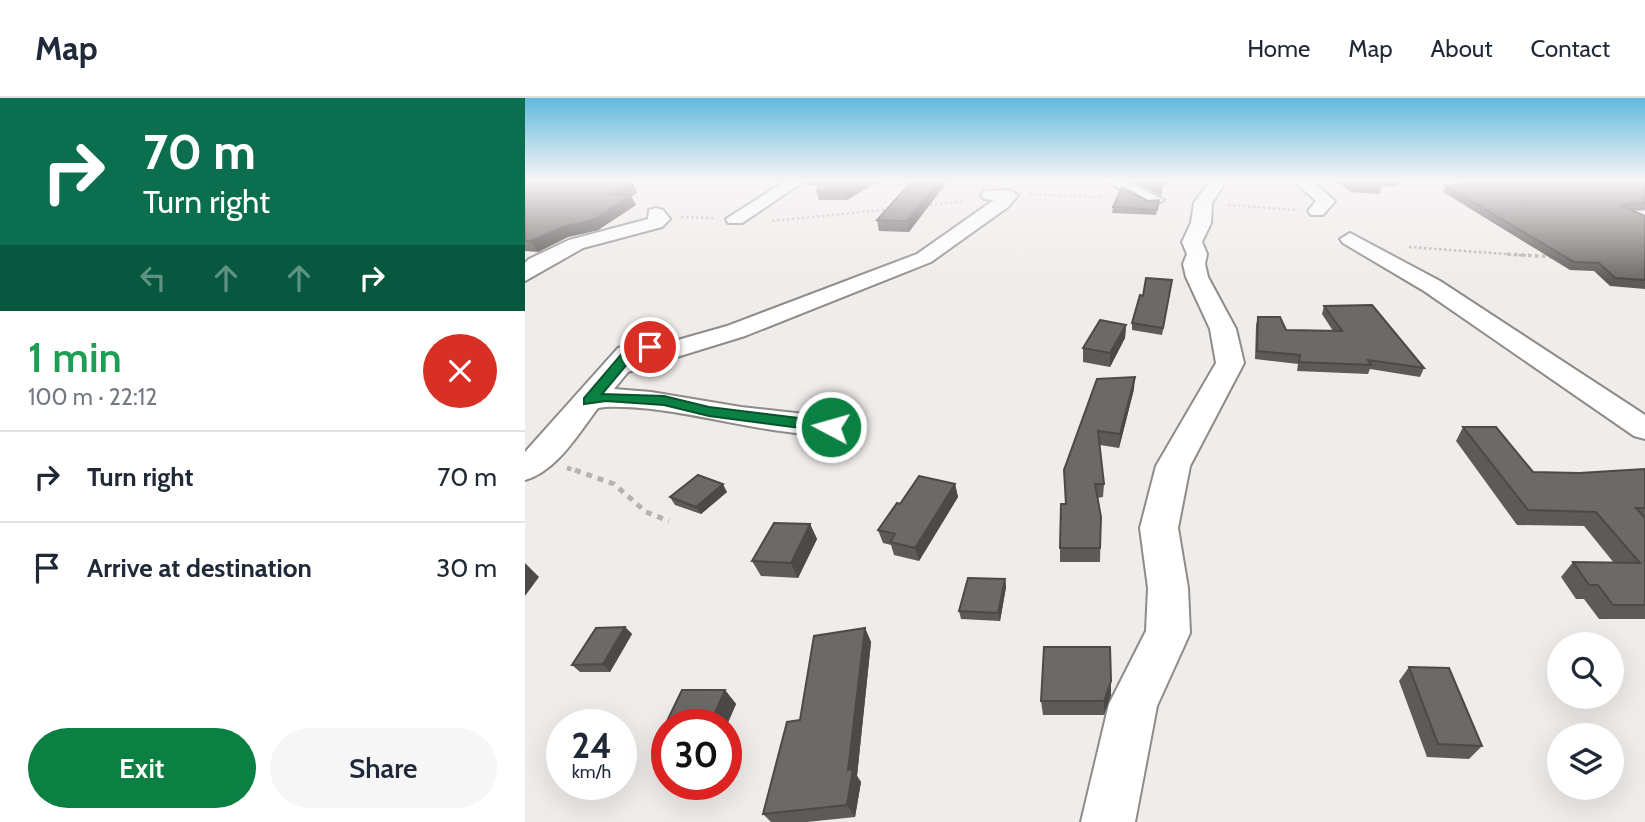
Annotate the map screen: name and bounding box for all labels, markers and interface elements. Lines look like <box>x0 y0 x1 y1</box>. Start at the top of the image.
text: Map <box>35 28 98 68</box>
text: Home <box>1247 34 1310 63</box>
text: Map <box>1348 34 1393 63</box>
text: About <box>1431 34 1493 63</box>
text: Contact <box>1531 34 1610 63</box>
text: 70 m <box>143 122 256 181</box>
icon: right <box>28 126 119 217</box>
text: Turn right <box>143 182 270 221</box>
icon: left <box>134 259 172 297</box>
icon: ahead <box>207 259 245 297</box>
icon: ahead <box>280 259 318 297</box>
icon: right <box>353 259 391 297</box>
pin <box>620 317 680 377</box>
icon: arrive <box>631 328 669 366</box>
text: 1 min <box>28 331 122 383</box>
button: close <box>423 334 497 408</box>
text: 100 m · 22:12 <box>28 383 157 411</box>
position arrow <box>794 390 868 464</box>
icon: right <box>28 458 66 496</box>
text: Turn right <box>87 461 193 493</box>
text: 70 m <box>437 461 497 493</box>
icon: arrive <box>28 549 66 587</box>
text: Arrive at destination <box>87 552 312 584</box>
text: 30 m <box>436 552 497 584</box>
map controls <box>1547 632 1624 800</box>
button: search <box>1547 632 1624 709</box>
speed limit sign: 30 <box>651 709 742 800</box>
button: layers <box>1547 723 1624 800</box>
text: 24 <box>571 724 612 767</box>
button: Exit <box>28 728 256 808</box>
button: Share <box>270 728 497 808</box>
text: km/h <box>572 761 611 783</box>

